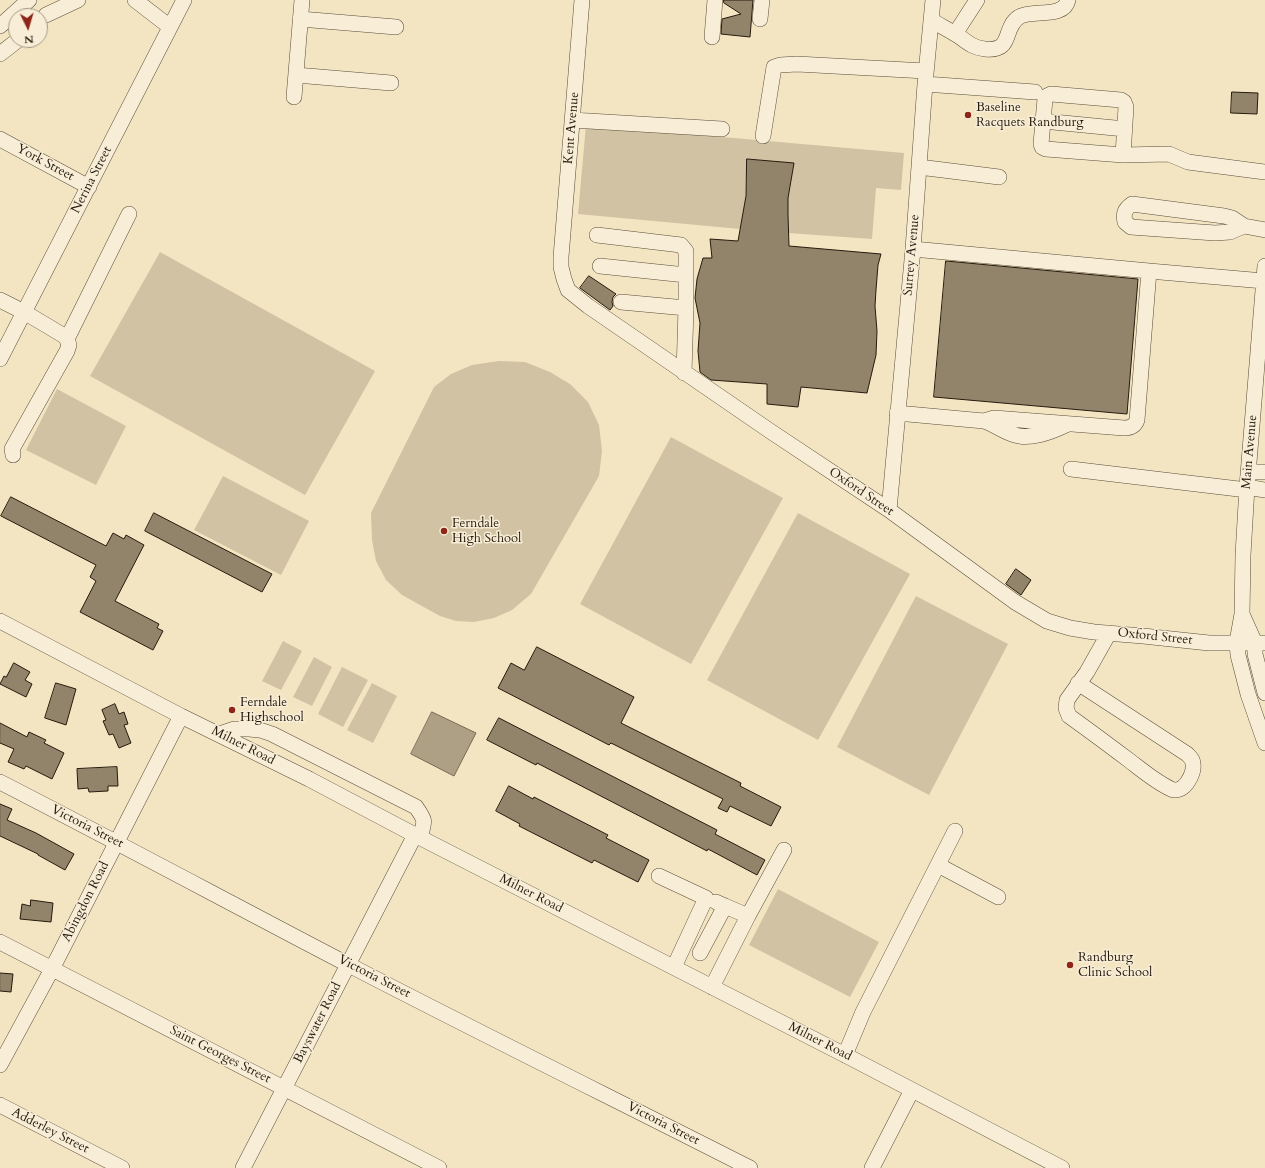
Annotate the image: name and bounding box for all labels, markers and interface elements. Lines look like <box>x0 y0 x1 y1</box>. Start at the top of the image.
north arrow <box>8 8 48 48</box>
text: N <box>24 32 34 47</box>
street label: Kent Avenue <box>561 91 583 165</box>
place label: Baseline Racquets Randburg <box>976 100 1084 131</box>
marker: Baseline Racquets Randburg <box>963 110 973 120</box>
street label: York Street <box>13 141 77 185</box>
street label: Nerina Street <box>68 144 116 216</box>
street label: Surrey Avenue <box>901 214 923 296</box>
street label: Main Avenue <box>1239 414 1261 490</box>
street label: Oxford Street <box>826 465 896 519</box>
place label: Ferndale High School <box>452 516 521 547</box>
marker: Ferndale High School <box>439 526 449 536</box>
street label: Oxford Street <box>1117 625 1193 649</box>
place label: Ferndale Highschool <box>240 695 304 726</box>
marker: Ferndale Highschool <box>227 705 237 715</box>
street label: Milner Road <box>209 723 277 769</box>
street label: Victoria Street <box>48 802 126 852</box>
street label: Abingdon Road <box>59 859 113 945</box>
street label: Milner Road <box>497 871 565 917</box>
place label: Randburg Clinic School <box>1078 950 1152 981</box>
street label: Victoria Street <box>335 952 413 1002</box>
marker: Randburg Clinic School <box>1065 960 1075 970</box>
street label: Bayswater Road <box>291 980 345 1066</box>
street label: Milner Road <box>786 1019 854 1065</box>
street label: Saint Georges Street <box>167 1023 273 1087</box>
street label: Victoria Street <box>624 1099 702 1149</box>
street label: Adderley Street <box>9 1105 91 1157</box>

